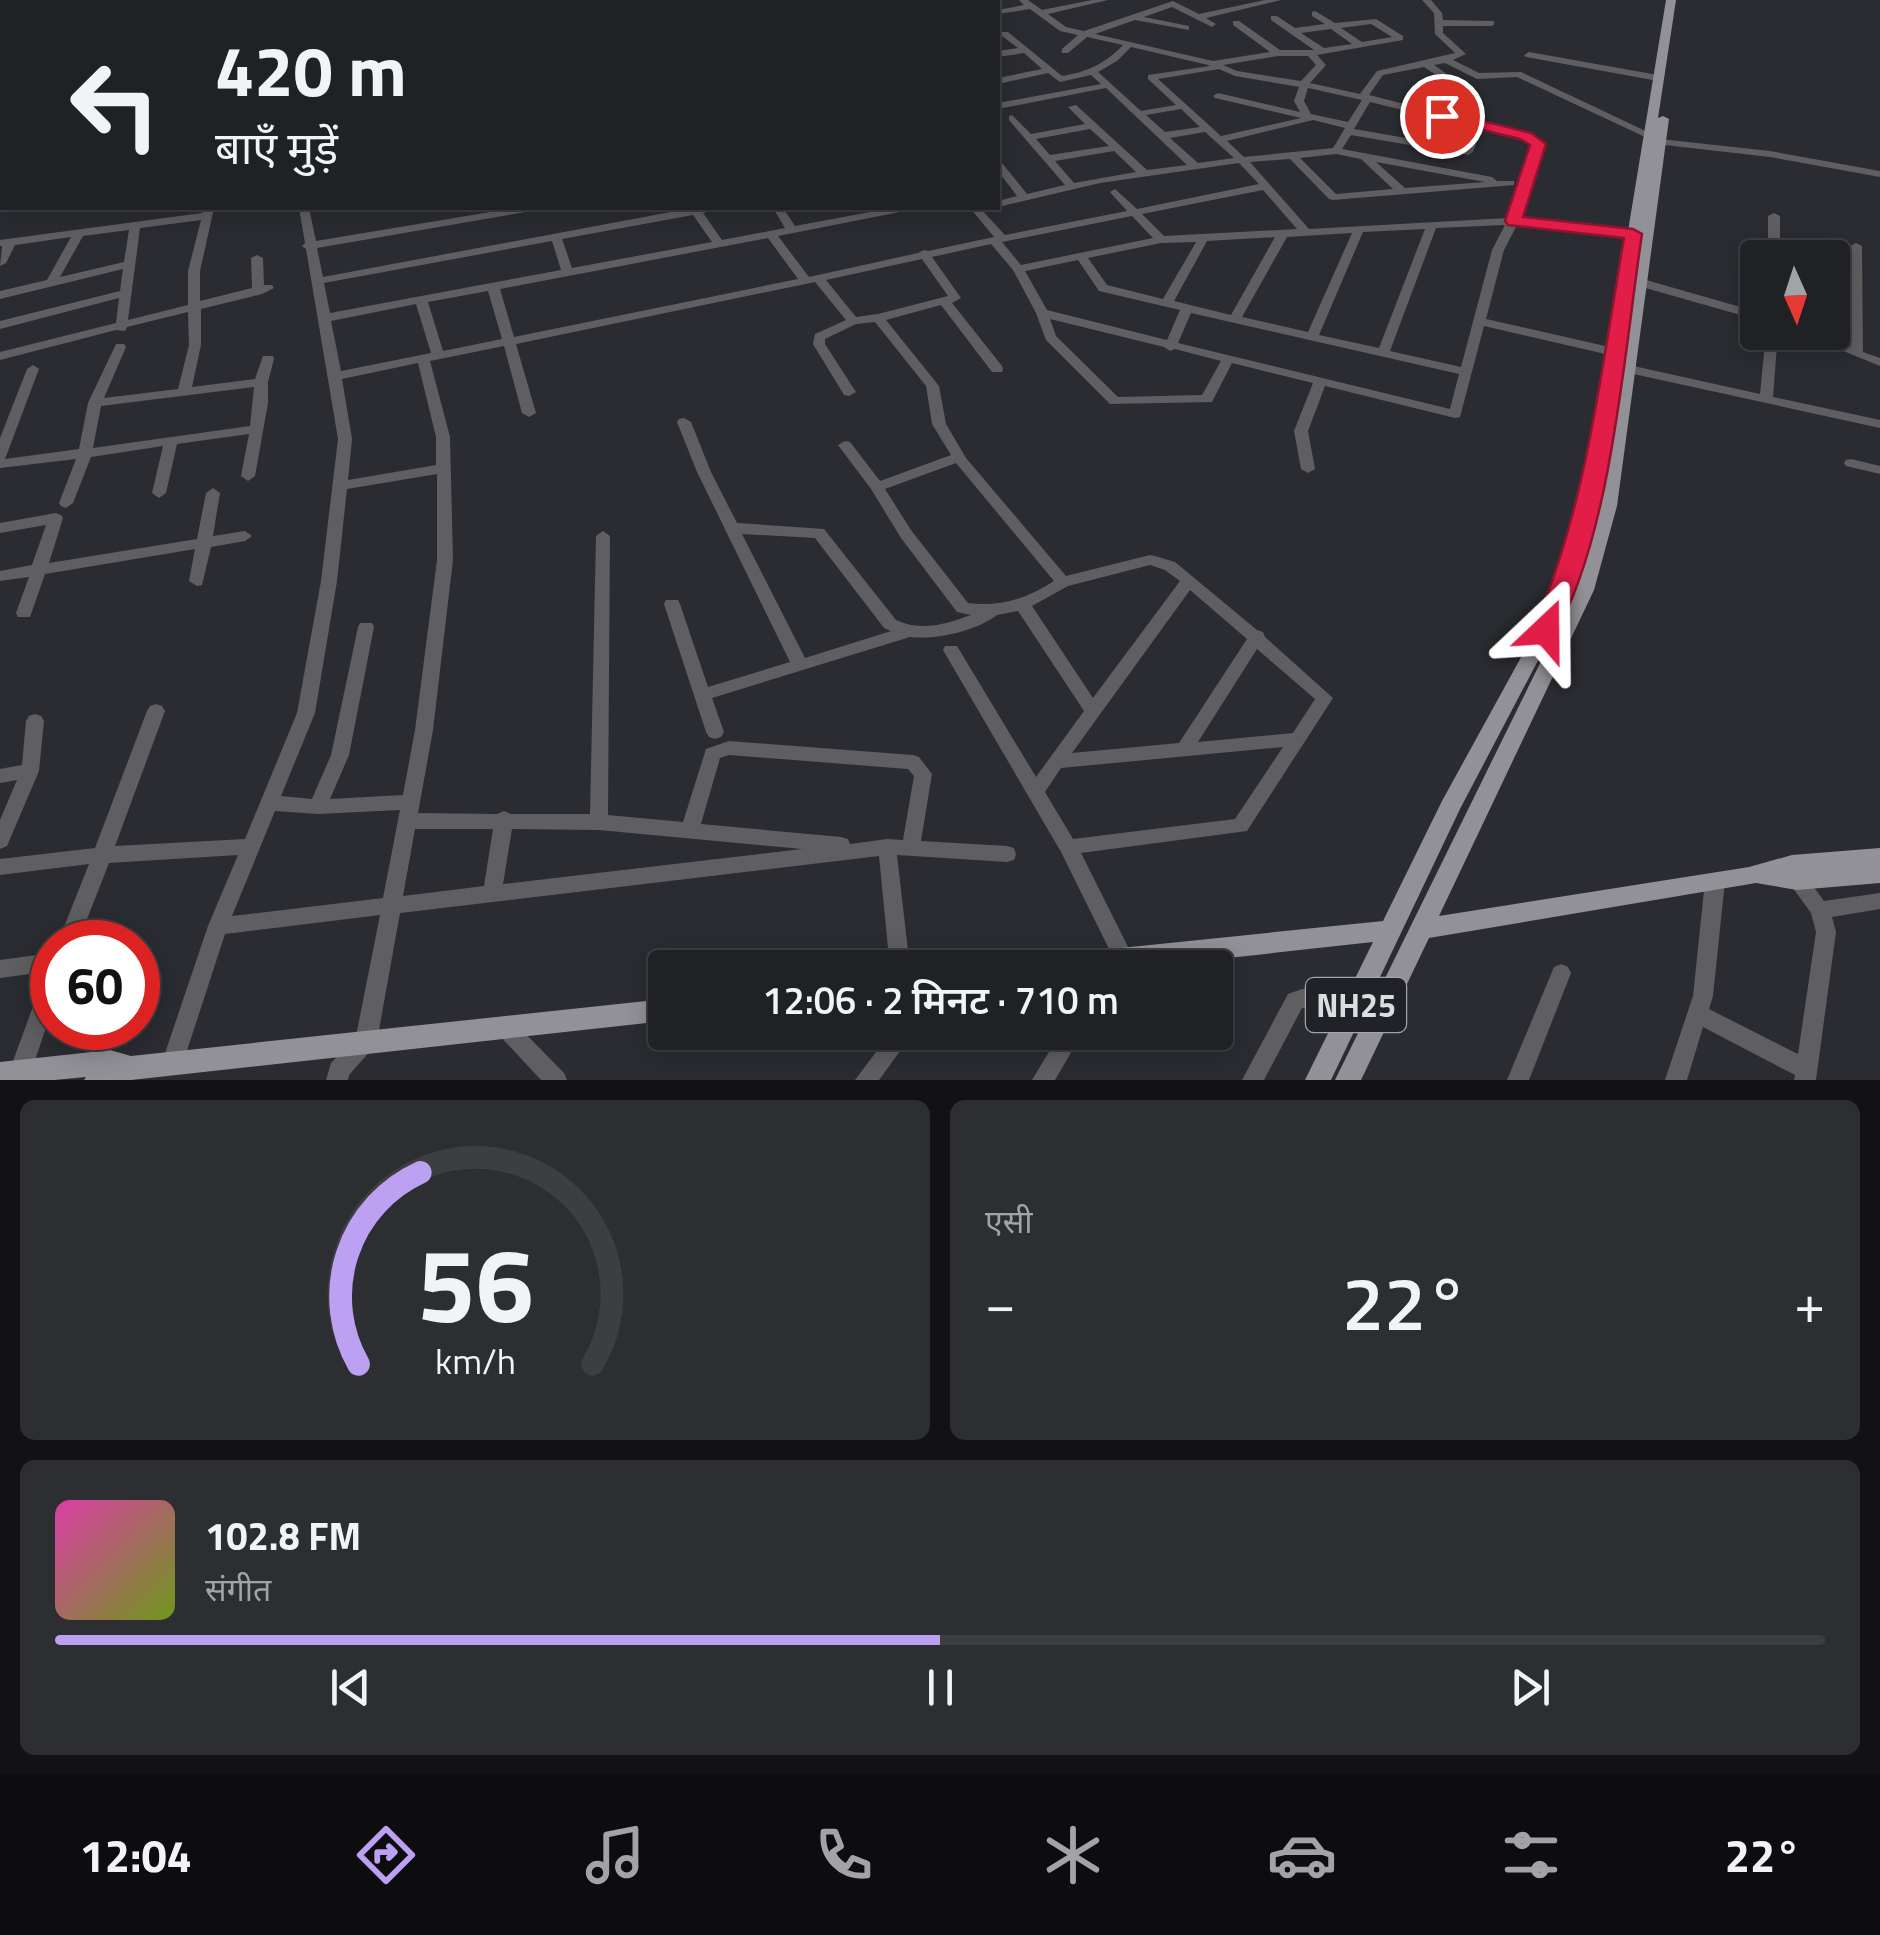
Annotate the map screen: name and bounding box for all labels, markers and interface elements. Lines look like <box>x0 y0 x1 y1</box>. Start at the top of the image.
text: 420 m <box>215 17 407 123</box>
icon: left <box>50 40 180 170</box>
pin <box>1400 74 1485 159</box>
icon: arrive <box>1415 89 1470 144</box>
text: बाएँ मुड़ें <box>215 113 338 181</box>
north arrow <box>1740 240 1850 350</box>
map controls <box>1740 240 1850 350</box>
position arrow <box>1494 578 1598 682</box>
speed limit sign: 60 <box>30 920 160 1050</box>
text: 12:06 · 2 मिनट · 710 m <box>762 971 1119 1029</box>
road number: NH25 <box>1306 978 1406 1032</box>
text: एसी <box>985 1197 1033 1245</box>
text: 56 <box>417 1204 533 1362</box>
text: 22° <box>1342 1245 1468 1359</box>
text: − <box>985 1261 1016 1344</box>
text: + <box>1794 1261 1825 1344</box>
text: km/h <box>435 1333 515 1388</box>
text: 102.8 FM <box>205 1507 361 1565</box>
text: संगीत <box>205 1565 271 1613</box>
icon: previous <box>323 1660 378 1715</box>
icon: pause <box>913 1660 968 1715</box>
icon: next <box>1503 1660 1558 1715</box>
icon: directions <box>351 1820 421 1890</box>
icon: music <box>580 1820 650 1890</box>
icon: phone <box>809 1820 879 1890</box>
icon: climate <box>1038 1820 1108 1890</box>
icon: car <box>1267 1820 1337 1890</box>
icon: filters <box>1496 1820 1566 1890</box>
text: 12:04 <box>80 1821 192 1889</box>
text: 22° <box>1725 1821 1800 1889</box>

